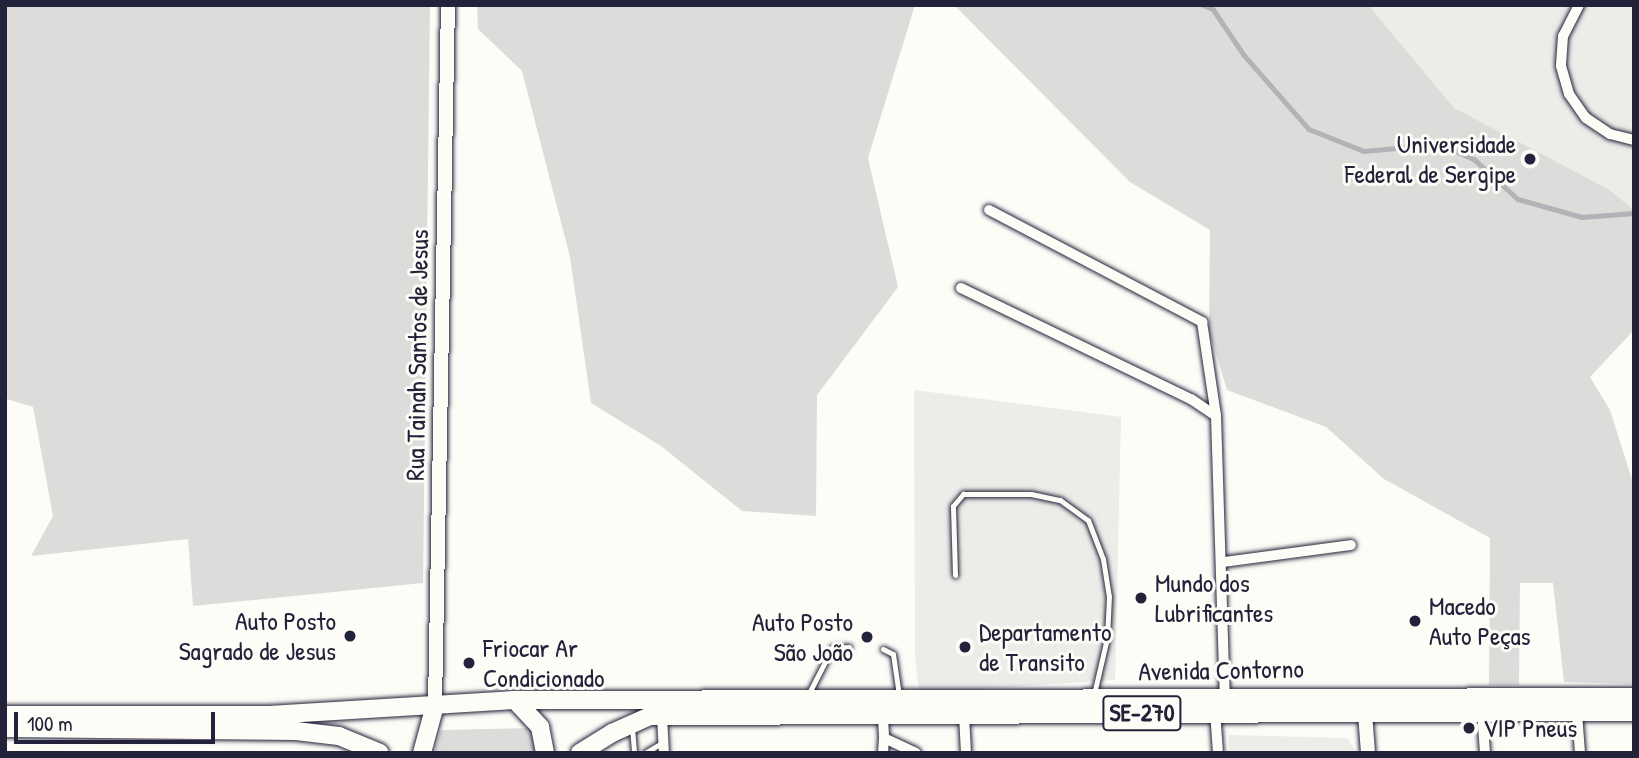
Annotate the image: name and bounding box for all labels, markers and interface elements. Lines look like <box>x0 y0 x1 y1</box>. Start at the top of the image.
place label: Universidade Federal de Sergipe <box>1345 128 1516 190</box>
marker: Universidade Federal de Sergipe <box>1522 151 1538 167</box>
street label: Rua Tainah Santos de Jesus <box>399 229 435 481</box>
place label: Mundo dos Lubrificantes <box>1155 567 1273 628</box>
marker: Mundo dos Lubrificantes <box>1133 590 1149 606</box>
place label: Macedo Auto Peças <box>1429 590 1531 652</box>
place label: Auto Posto Sagrado de Jesus <box>179 605 336 666</box>
place label: Auto Posto São João <box>752 606 853 668</box>
marker: Macedo Auto Peças <box>1407 613 1423 629</box>
place label: Departamento de Transito <box>979 616 1111 678</box>
marker: Auto Posto Sagrado de Jesus <box>342 628 358 644</box>
marker: Auto Posto São João <box>859 629 875 645</box>
place label: Friocar Ar Condicionado <box>483 632 604 694</box>
marker: Departamento de Transito <box>957 639 973 655</box>
street label: Avenida Contorno <box>1138 653 1304 687</box>
marker: Friocar Ar Condicionado <box>461 655 477 671</box>
road number: SE-270 <box>1102 692 1182 734</box>
scale bar <box>18 698 219 742</box>
text: 100 m <box>27 709 73 738</box>
place label: VIP Pneus <box>1483 712 1577 744</box>
marker: VIP Pneus <box>1461 720 1477 736</box>

